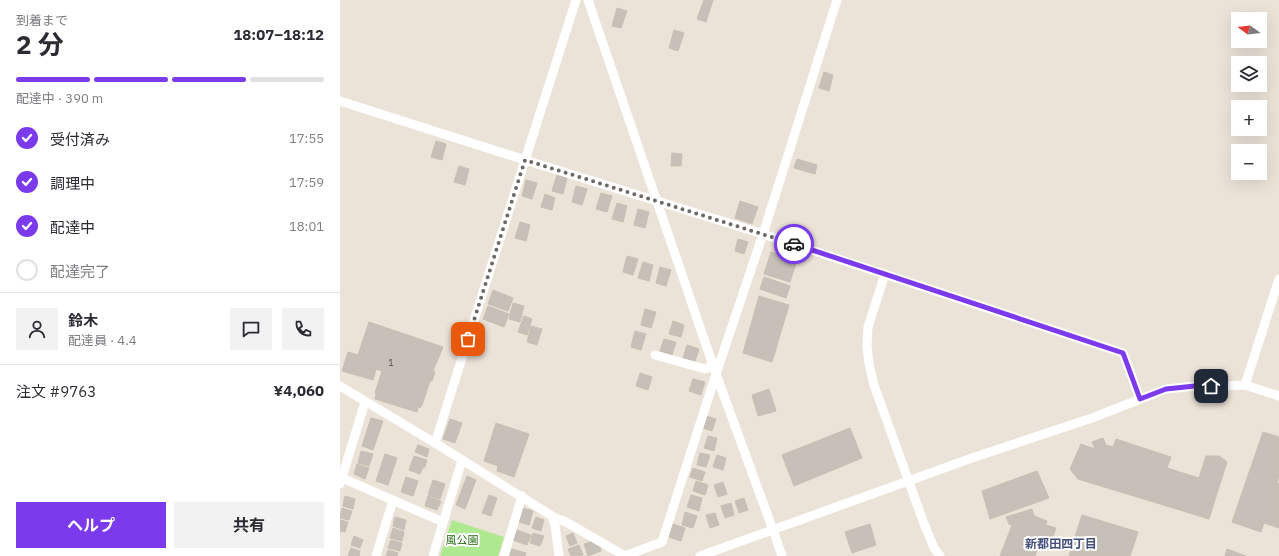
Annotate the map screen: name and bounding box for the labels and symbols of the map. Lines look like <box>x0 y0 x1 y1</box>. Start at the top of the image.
north arrow <box>1231 12 1267 48</box>
courier <box>774 224 814 264</box>
pin <box>451 322 485 356</box>
house number: 1 <box>388 357 394 368</box>
pin <box>1194 369 1228 403</box>
park label: 風公園 <box>446 533 479 547</box>
district label: 新都田四丁目 <box>1025 536 1097 551</box>

